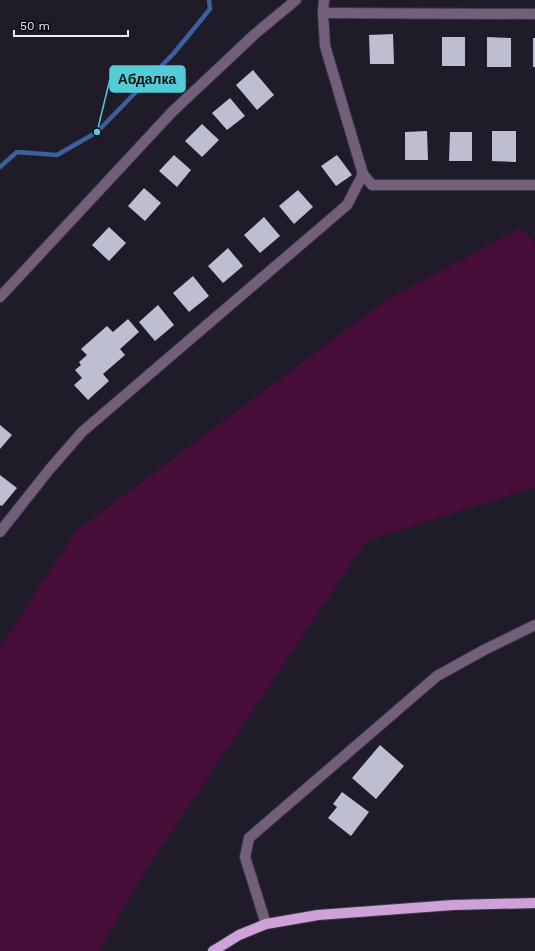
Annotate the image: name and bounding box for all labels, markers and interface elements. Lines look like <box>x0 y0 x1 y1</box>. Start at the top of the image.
scale bar <box>14 12 128 38</box>
text: 50 m <box>20 19 50 33</box>
callout: Абдалка <box>110 66 185 92</box>
text: Абдалка <box>118 71 177 87</box>

